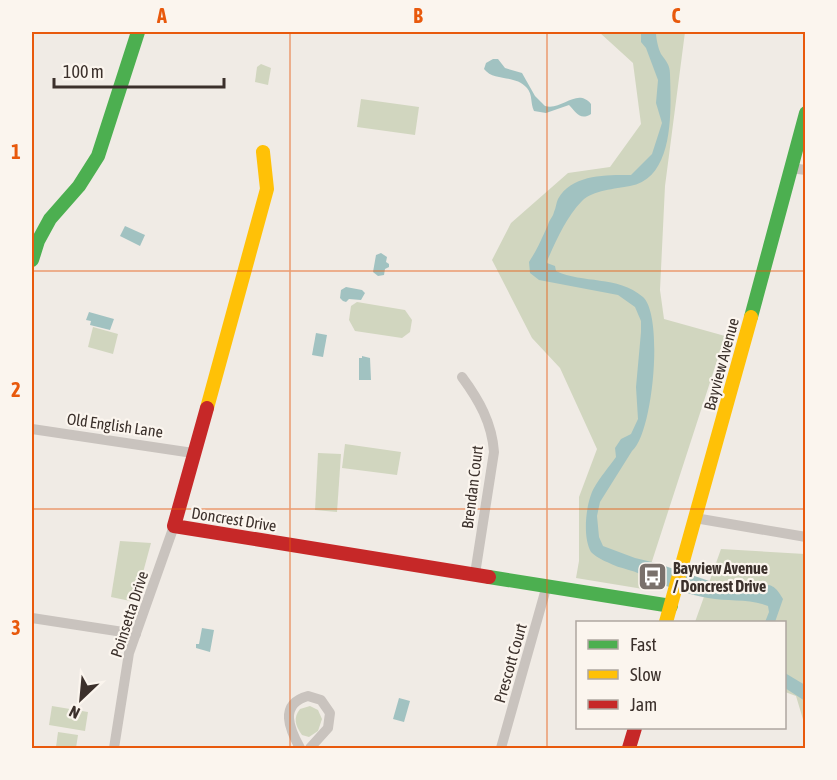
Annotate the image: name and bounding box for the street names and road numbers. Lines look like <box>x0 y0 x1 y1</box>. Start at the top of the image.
street label: Bayview Avenue <box>700 316 743 412</box>
street label: Old English Lane <box>66 409 164 442</box>
street label: Brendan Court <box>458 444 486 530</box>
street label: Doncrest Drive <box>190 503 278 535</box>
street label: Poinsetta Drive <box>107 569 151 659</box>
street label: Prescott Court <box>490 621 530 705</box>

